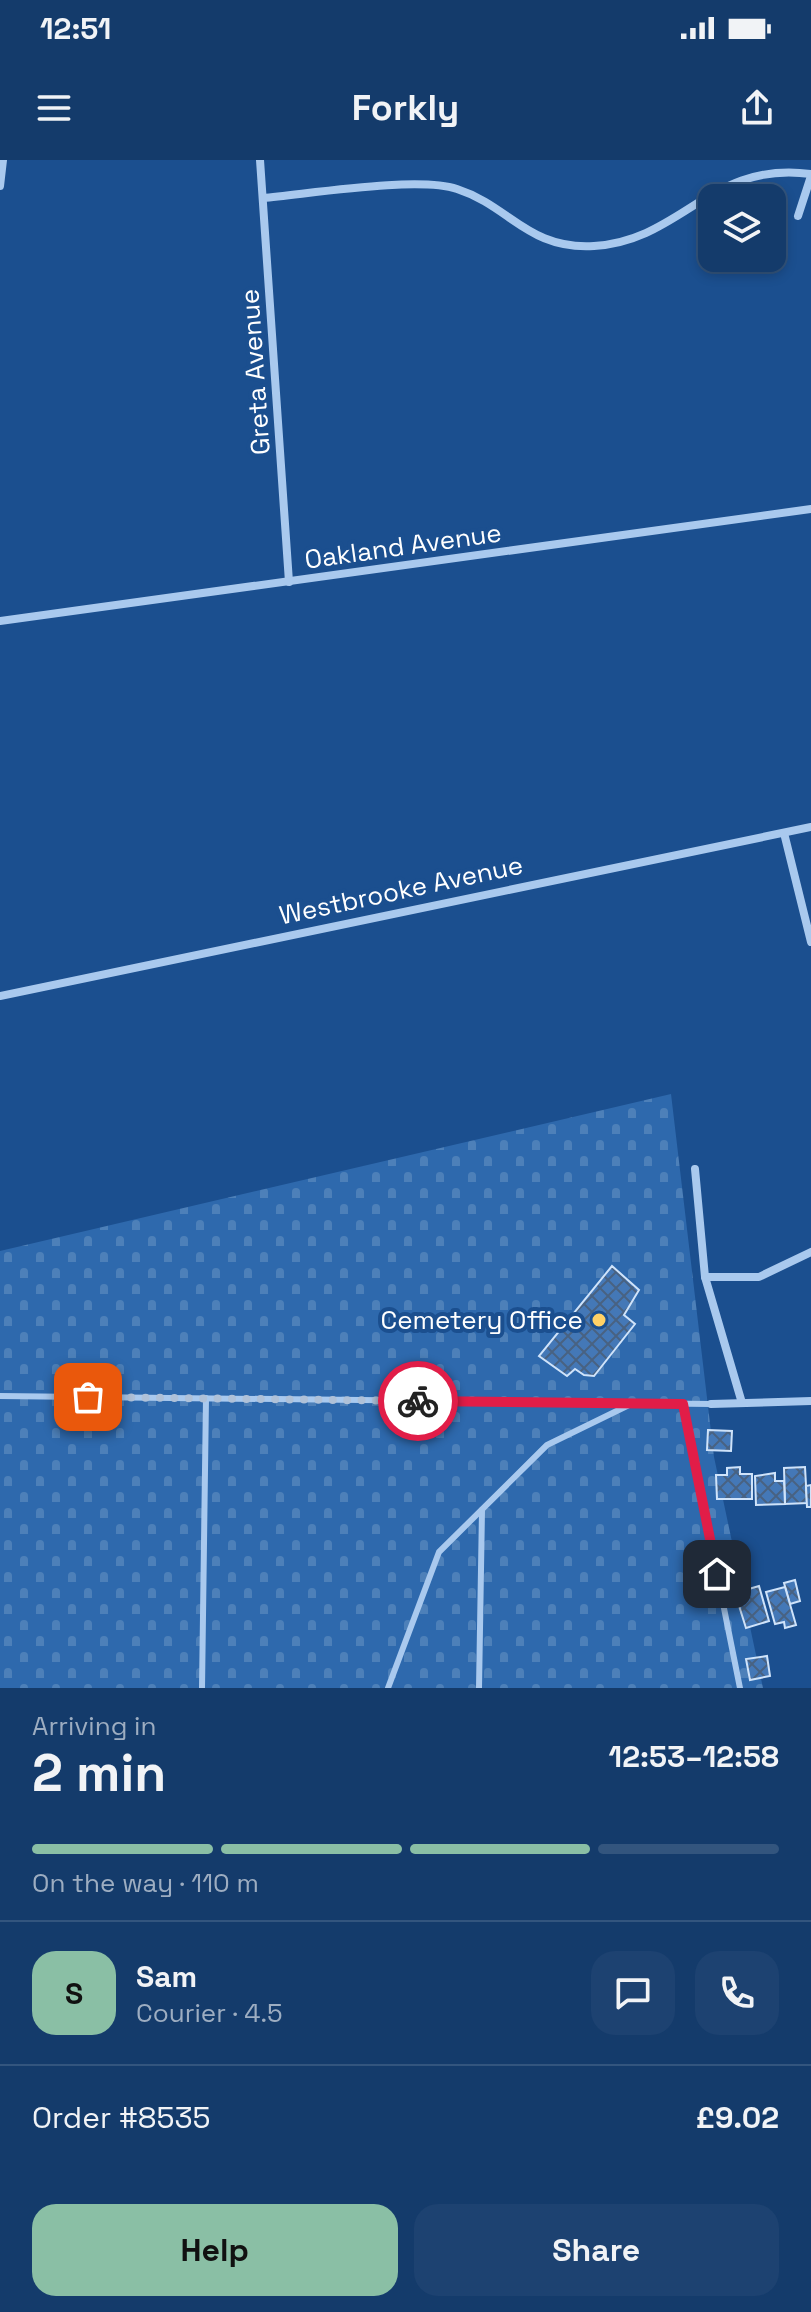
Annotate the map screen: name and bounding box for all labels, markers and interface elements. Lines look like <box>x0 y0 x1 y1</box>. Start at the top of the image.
text: 12:51 <box>40 9 111 48</box>
text: Forkly <box>352 85 459 131</box>
icon: menu <box>32 86 76 130</box>
icon: share <box>735 86 779 130</box>
map controls <box>698 184 786 272</box>
button: layers <box>698 184 786 272</box>
street label: Greta Avenue <box>232 288 278 456</box>
street label: Oakland Avenue <box>302 515 504 577</box>
street label: Westbrooke Avenue <box>276 848 526 932</box>
place label: Cemetery Office <box>380 1303 583 1337</box>
marker: Cemetery Office <box>590 1311 608 1329</box>
courier <box>378 1361 458 1441</box>
pin <box>54 1363 122 1431</box>
icon: bag <box>66 1375 110 1419</box>
icon: bike <box>396 1379 440 1423</box>
pin <box>683 1540 751 1608</box>
icon: home <box>695 1552 739 1596</box>
text: Arriving in <box>32 1709 156 1743</box>
text: 12:53–12:58 <box>609 1737 779 1776</box>
text: 2 min <box>32 1740 166 1806</box>
text: On the way · 110 m <box>32 1866 259 1900</box>
button: chat <box>591 1951 675 2035</box>
button: phone <box>695 1951 779 2035</box>
text: Sam <box>136 1957 197 1996</box>
text: S <box>65 1974 83 2013</box>
text: Courier · 4.5 <box>136 1996 283 2030</box>
text: Order #8535 <box>32 2098 211 2137</box>
text: £9.02 <box>696 2098 779 2137</box>
button: Help <box>32 2204 398 2296</box>
button: Share <box>414 2204 779 2296</box>

